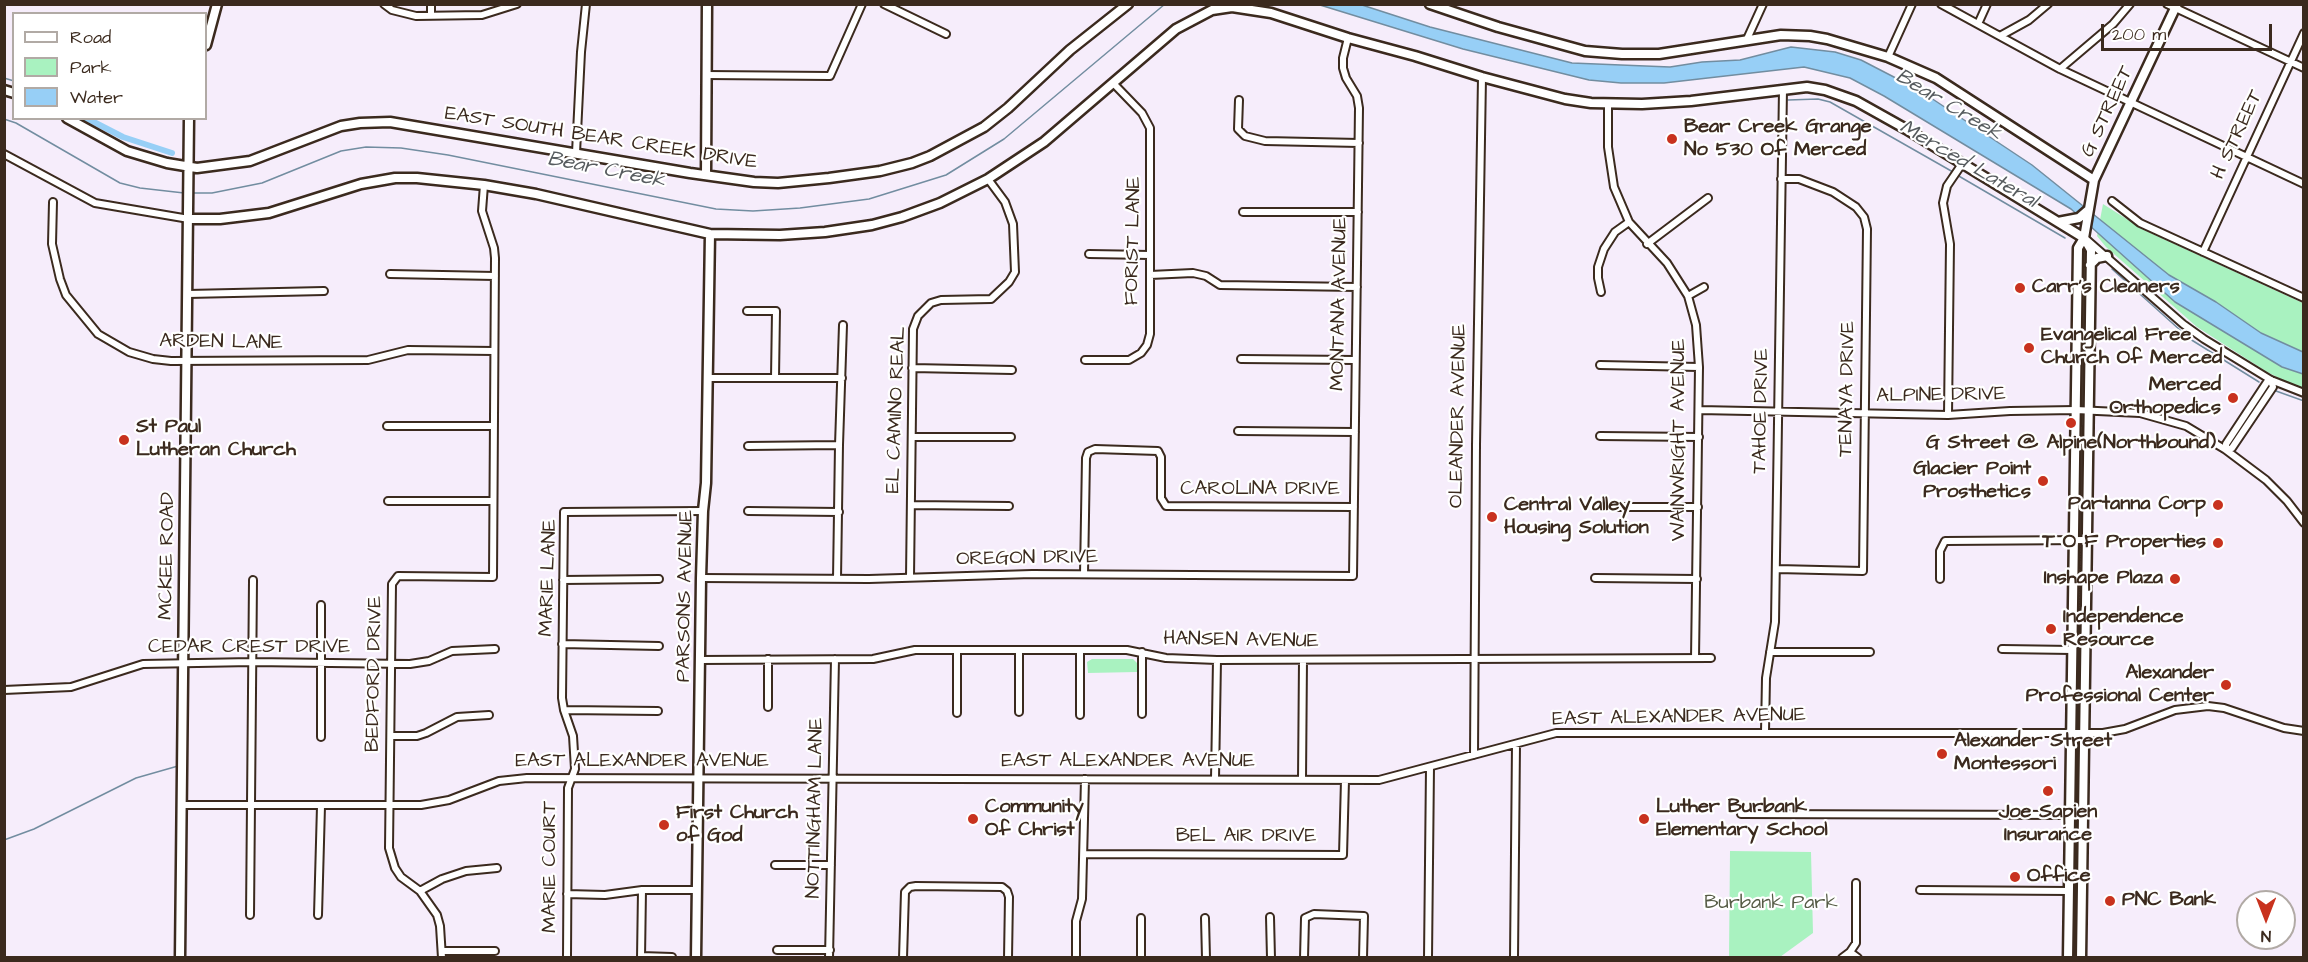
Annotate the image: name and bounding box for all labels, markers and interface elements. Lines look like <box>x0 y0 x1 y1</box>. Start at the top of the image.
legend <box>12 12 207 120</box>
scale bar <box>2104 12 2275 50</box>
text: 200 m <box>2112 22 2166 47</box>
text: Road <box>70 25 111 50</box>
text: Park <box>70 55 112 80</box>
street label: G STREET <box>2077 63 2139 161</box>
water label: Bear Creek <box>1890 65 2006 147</box>
text: Water <box>70 85 123 110</box>
street label: H STREET <box>2207 87 2269 183</box>
street label: EAST SOUTH BEAR CREEK DRIVE <box>443 102 759 176</box>
water label: Merced Lateral <box>1895 115 2041 215</box>
place label: Bear Creek Grange No 530 Of Merced <box>1684 116 1872 163</box>
marker: Bear Creek Grange No 530 Of Merced <box>1665 132 1679 146</box>
water label: Bear Creek <box>545 147 667 195</box>
street label: FORIST LANE <box>1121 176 1147 306</box>
street label: MONTANA AVENUE <box>1326 217 1354 391</box>
place label: Carr's Cleaners <box>2032 276 2180 300</box>
marker: Carr's Cleaners <box>2013 281 2027 295</box>
street label: TENAYA DRIVE <box>1835 321 1861 457</box>
street label: OLEANDER AVENUE <box>1445 324 1473 508</box>
place label: Evangelical Free Church Of Merced <box>2041 324 2222 371</box>
street label: EL CAMINO REAL <box>882 326 912 494</box>
street label: ARDEN LANE <box>159 330 283 356</box>
street label: WAINWRIGHT AVENUE <box>1668 339 1692 541</box>
marker: Evangelical Free Church Of Merced <box>2022 341 2036 355</box>
street label: TAHOE DRIVE <box>1749 348 1775 474</box>
place label: Merced Orthopedics <box>2109 374 2221 421</box>
street label: ALPINE DRIVE <box>1876 383 2006 409</box>
marker: Merced Orthopedics <box>2226 391 2240 405</box>
place label: St Paul Lutheran Church <box>136 416 296 463</box>
marker: G Street @ Alpine(Northbound) <box>2064 416 2078 430</box>
place label: G Street @ Alpine(Northbound) <box>1926 432 2216 456</box>
marker: St Paul Lutheran Church <box>117 433 131 447</box>
place label: Glacier Point Prosthetics <box>1913 458 2031 505</box>
marker: Glacier Point Prosthetics <box>2036 474 2050 488</box>
street label: CAROLINA DRIVE <box>1180 478 1340 502</box>
street label: MCKEE ROAD <box>155 492 181 620</box>
place label: Partanna Corp <box>2068 493 2206 517</box>
place label: Central Valley Housing Solution <box>1504 494 1649 541</box>
marker: Partanna Corp <box>2211 498 2225 512</box>
street label: PARSONS AVENUE <box>672 510 700 682</box>
marker: Central Valley Housing Solution <box>1485 510 1499 524</box>
street label: MARIE LANE <box>535 519 563 637</box>
place label: T O F Properties <box>2042 531 2206 555</box>
marker: T O F Properties <box>2211 536 2225 550</box>
street label: OREGON DRIVE <box>956 546 1098 572</box>
place label: Inshape Plaza <box>2044 567 2163 591</box>
marker: Inshape Plaza <box>2168 572 2182 586</box>
street label: BEDFORD DRIVE <box>362 596 388 752</box>
place label: Independence Resource <box>2063 606 2184 653</box>
marker: Independence Resource <box>2044 622 2058 636</box>
street label: HANSEN AVENUE <box>1163 628 1319 654</box>
street label: CEDAR CREST DRIVE <box>148 636 350 660</box>
place label: Alexander Professional Center <box>2026 662 2214 709</box>
marker: Alexander Professional Center <box>2219 678 2233 692</box>
street label: EAST ALEXANDER AVENUE <box>1552 704 1806 732</box>
street label: NOTTINGHAM LANE <box>802 717 830 899</box>
place label: Alexander Street Montessori <box>1954 730 2112 777</box>
marker: Alexander Street Montessori <box>1935 747 1949 761</box>
street label: EAST ALEXANDER AVENUE <box>515 750 769 774</box>
street label: EAST ALEXANDER AVENUE <box>1001 750 1255 774</box>
marker: Joe Sapien Insurance <box>2041 784 2055 798</box>
place label: Community Of Christ <box>985 796 1084 843</box>
place label: Luther Burbank Elementary School <box>1656 796 1828 843</box>
street label: MARIE COURT <box>539 801 563 933</box>
place label: Joe Sapien Insurance <box>1999 801 2097 848</box>
place label: First Church of God <box>676 802 798 849</box>
marker: Community Of Christ <box>966 812 980 826</box>
marker: Luther Burbank Elementary School <box>1637 812 1651 826</box>
marker: First Church of God <box>657 818 671 832</box>
street label: BEL AIR DRIVE <box>1176 825 1316 849</box>
place label: Office <box>2027 865 2091 889</box>
marker: Office <box>2008 870 2022 884</box>
place label: PNC Bank <box>2122 889 2216 913</box>
north arrow <box>2236 890 2296 950</box>
park label: Burbank Park <box>1704 892 1838 916</box>
marker: PNC Bank <box>2103 894 2117 908</box>
text: N <box>2261 925 2271 947</box>

